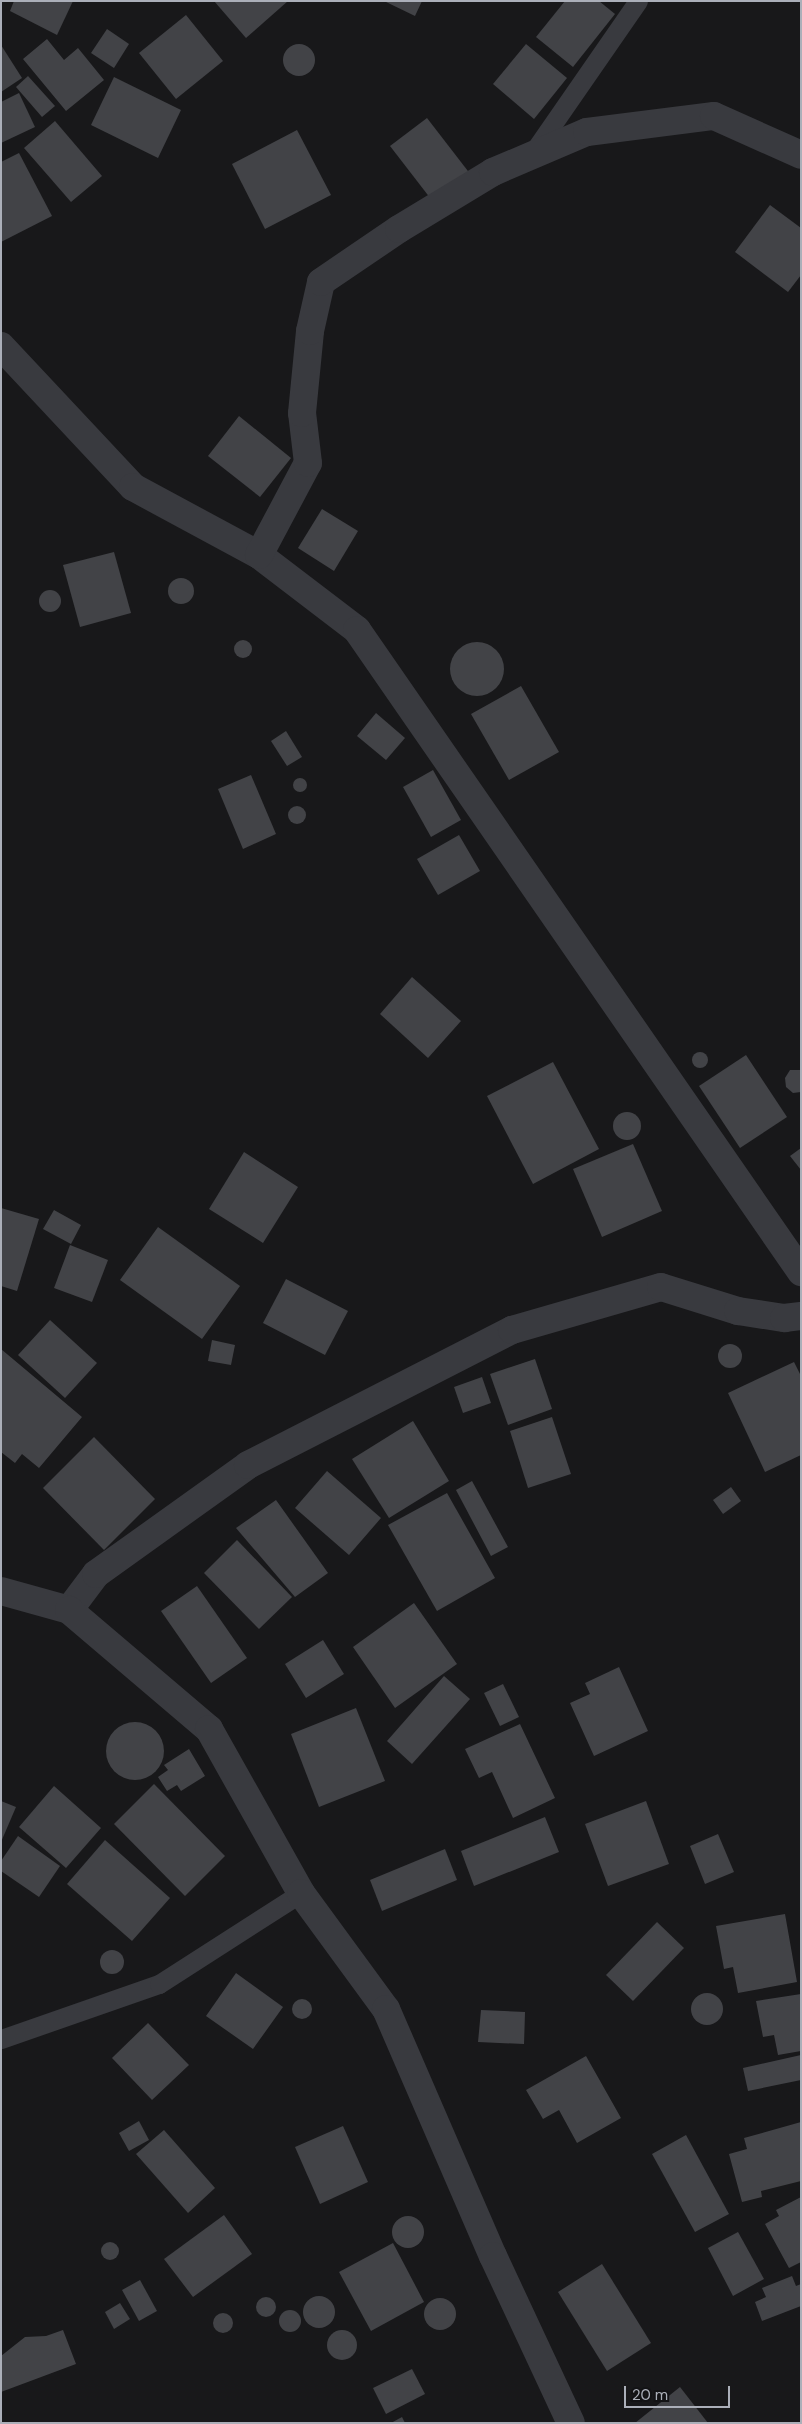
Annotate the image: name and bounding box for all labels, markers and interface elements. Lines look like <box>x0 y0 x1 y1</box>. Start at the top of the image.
scale bar <box>627 2376 733 2408</box>
text: 20 m <box>632 2385 668 2405</box>

